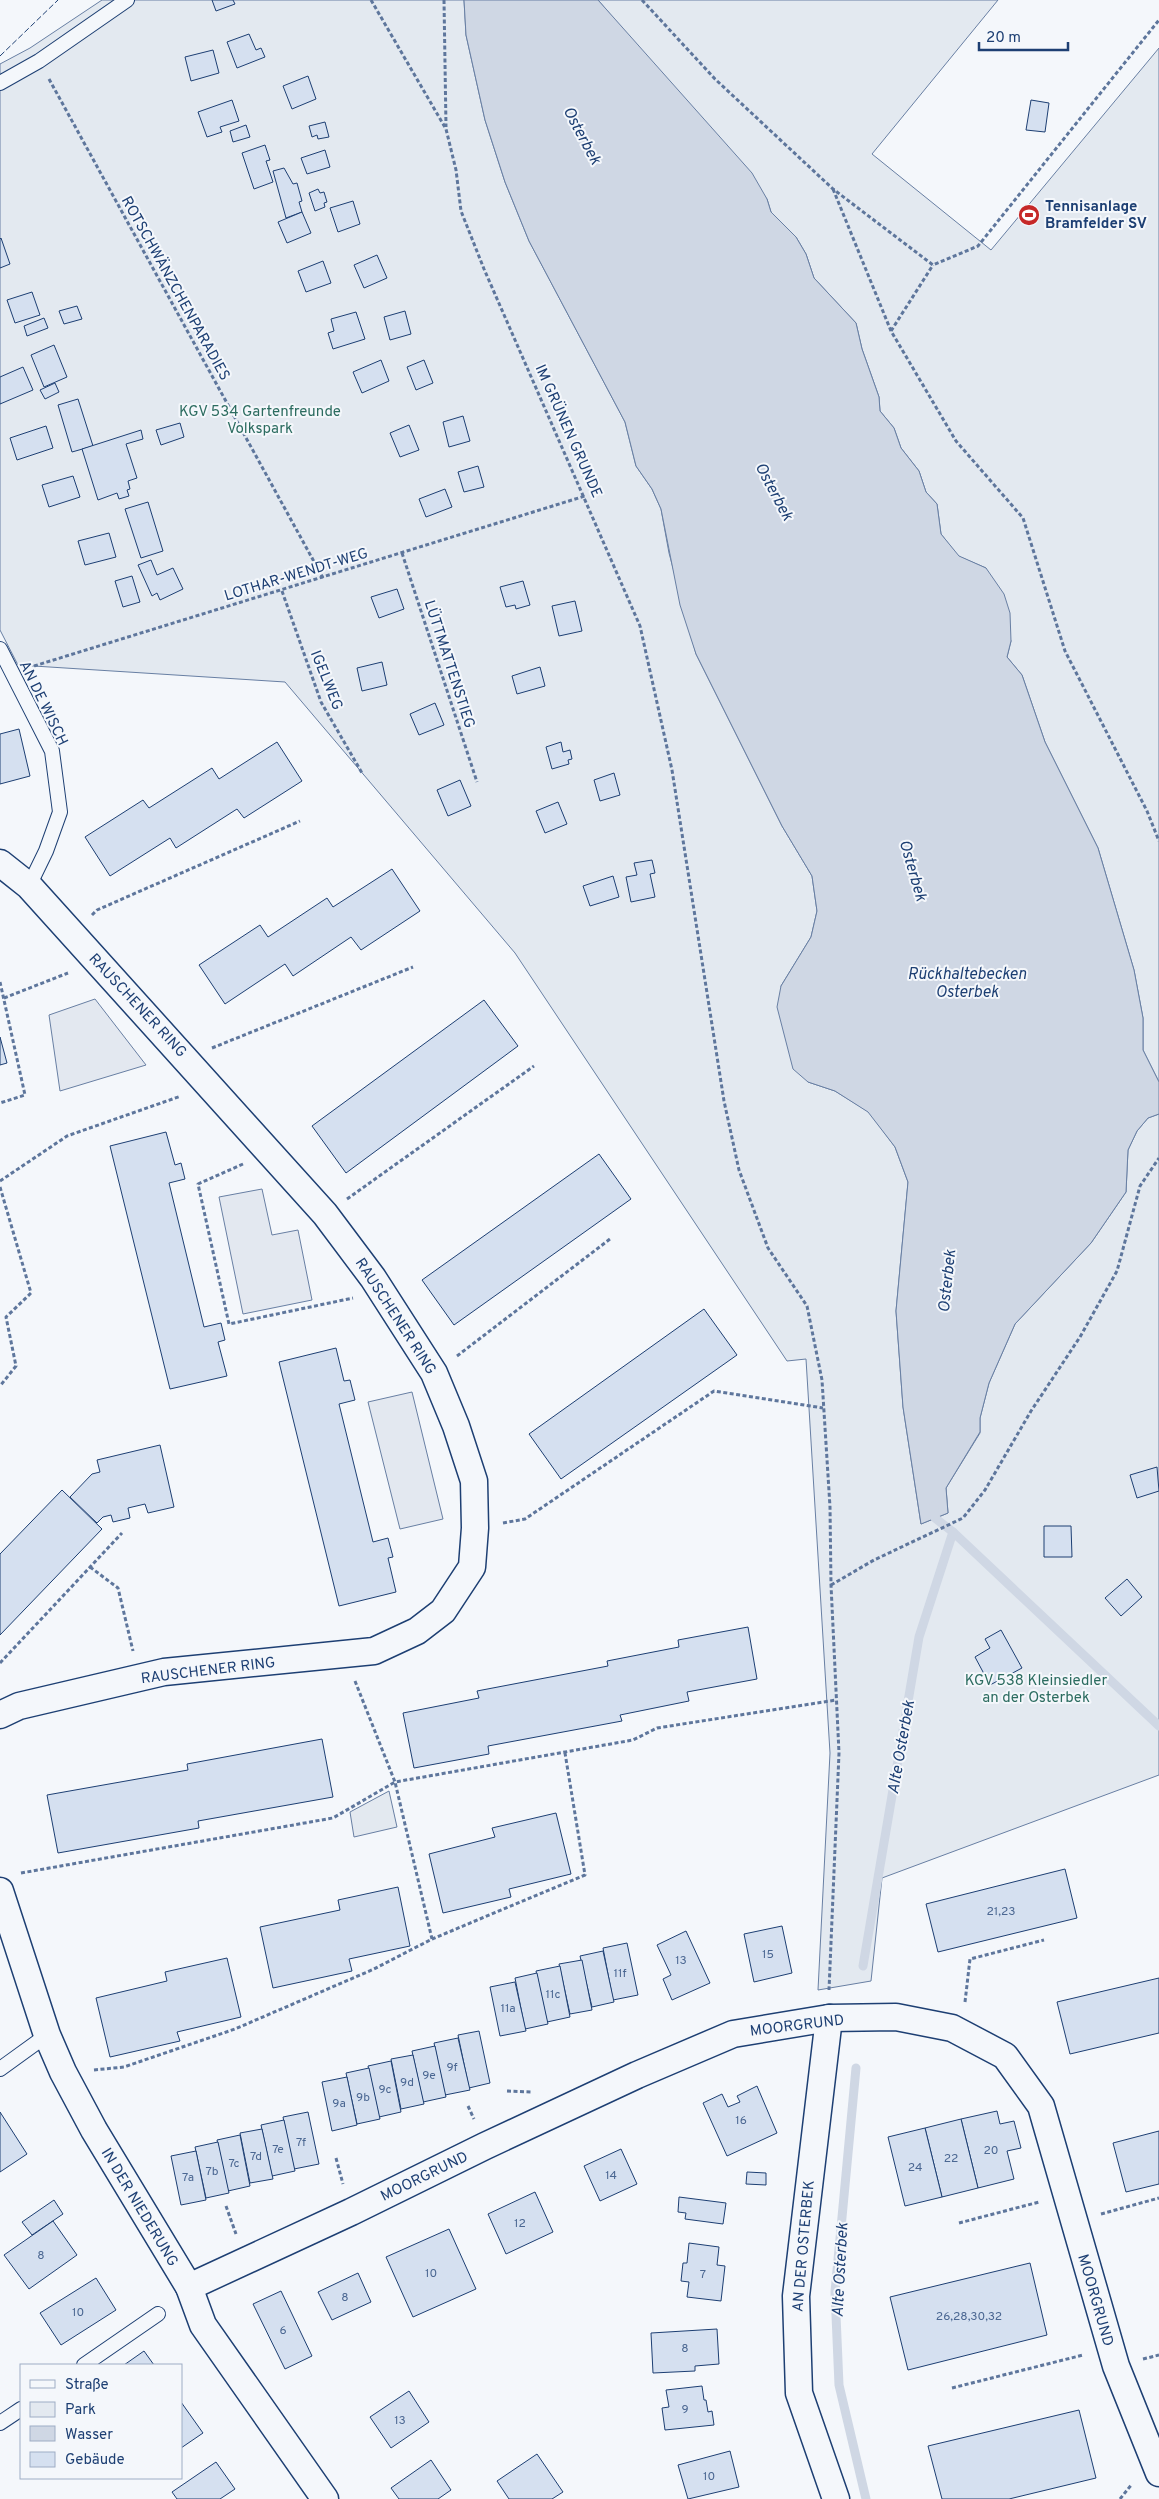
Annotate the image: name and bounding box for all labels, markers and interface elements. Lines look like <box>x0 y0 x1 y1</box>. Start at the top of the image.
scale bar <box>979 20 1068 52</box>
text: 20 m <box>986 29 1021 48</box>
water label: Osterbek <box>558 103 605 169</box>
street label: ROTSCHWÄNZCHENPARADIES <box>116 193 234 384</box>
place label: Tennisanlage Bramfelder SV <box>1045 198 1147 234</box>
sports icon: Tennisanlage Bramfelder SV <box>1017 203 1041 227</box>
street label: IM GRÜNEN GRUNDE <box>530 362 607 501</box>
park label: KGV 534 Gartenfreunde Volkspark <box>179 403 341 439</box>
water label: Osterbek <box>750 459 797 525</box>
street label: LOTHAR-WENDT-WEG <box>222 544 371 606</box>
street label: LÜTTMATTENSTIEG <box>419 598 479 731</box>
street label: IGELWEG <box>305 648 346 713</box>
street label: AN DE WISCH <box>14 658 71 749</box>
water label: Osterbek <box>894 838 931 904</box>
street label: RAUSCHENER RING <box>84 950 190 1062</box>
water label: Rückhaltebecken Osterbek <box>908 965 1027 1003</box>
water label: Osterbek <box>935 1248 961 1314</box>
street label: RAUSCHENER RING <box>350 1255 440 1379</box>
street label: RAUSCHENER RING <box>140 1654 277 1689</box>
park label: KGV 538 Kleinsiedler an der Osterbek <box>965 1672 1107 1708</box>
water label: Alte Osterbek <box>884 1698 920 1796</box>
house number: 21,23 <box>986 1904 1016 1920</box>
house number: 15 <box>762 1947 774 1963</box>
house number: 13 <box>675 1953 687 1969</box>
house number: 11f <box>614 1966 626 1982</box>
house number: 11c <box>546 1987 560 2003</box>
house number: 11a <box>501 2001 515 2017</box>
street label: MOORGRUND <box>749 2011 845 2042</box>
house number: 9f <box>446 2060 458 2076</box>
house number: 9e <box>422 2068 436 2084</box>
house number: 9d <box>400 2075 414 2091</box>
house number: 9c <box>378 2082 392 2098</box>
house number: 9b <box>356 2090 370 2106</box>
house number: 9a <box>332 2096 346 2112</box>
house number: 16 <box>735 2113 747 2129</box>
house number: 7f <box>296 2135 306 2151</box>
house number: 7e <box>272 2142 284 2158</box>
house number: 20 <box>983 2143 999 2159</box>
street label: IN DER NIEDERUNG <box>96 2145 182 2270</box>
street label: MOORGRUND <box>378 2148 471 2207</box>
house number: 7d <box>250 2149 262 2165</box>
house number: 22 <box>944 2151 958 2167</box>
house number: 7c <box>228 2156 240 2172</box>
house number: 24 <box>908 2160 922 2176</box>
house number: 7b <box>205 2164 219 2180</box>
house number: 14 <box>605 2168 617 2184</box>
house number: 7a <box>182 2170 194 2186</box>
street label: AN DER OSTERBEK <box>789 2179 820 2313</box>
house number: 12 <box>514 2216 526 2232</box>
water label: Alte Osterbek <box>829 2221 854 2318</box>
house number: 8 <box>37 2248 45 2264</box>
street label: MOORGRUND <box>1072 2252 1117 2349</box>
house number: 10 <box>425 2266 437 2282</box>
house number: 7 <box>700 2267 706 2283</box>
house number: 8 <box>341 2290 349 2306</box>
house number: 10 <box>72 2305 84 2321</box>
house number: 26,28,30,32 <box>936 2309 1002 2325</box>
house number: 6 <box>279 2323 287 2339</box>
house number: 8 <box>681 2341 689 2357</box>
legend <box>20 2364 182 2479</box>
text: Straße <box>65 2376 109 2395</box>
text: Park <box>65 2401 96 2420</box>
house number: 9 <box>681 2402 689 2418</box>
house number: 13 <box>394 2413 406 2429</box>
text: Wasser <box>65 2426 113 2445</box>
text: Gebäude <box>65 2451 125 2470</box>
house number: 10 <box>703 2469 715 2485</box>

